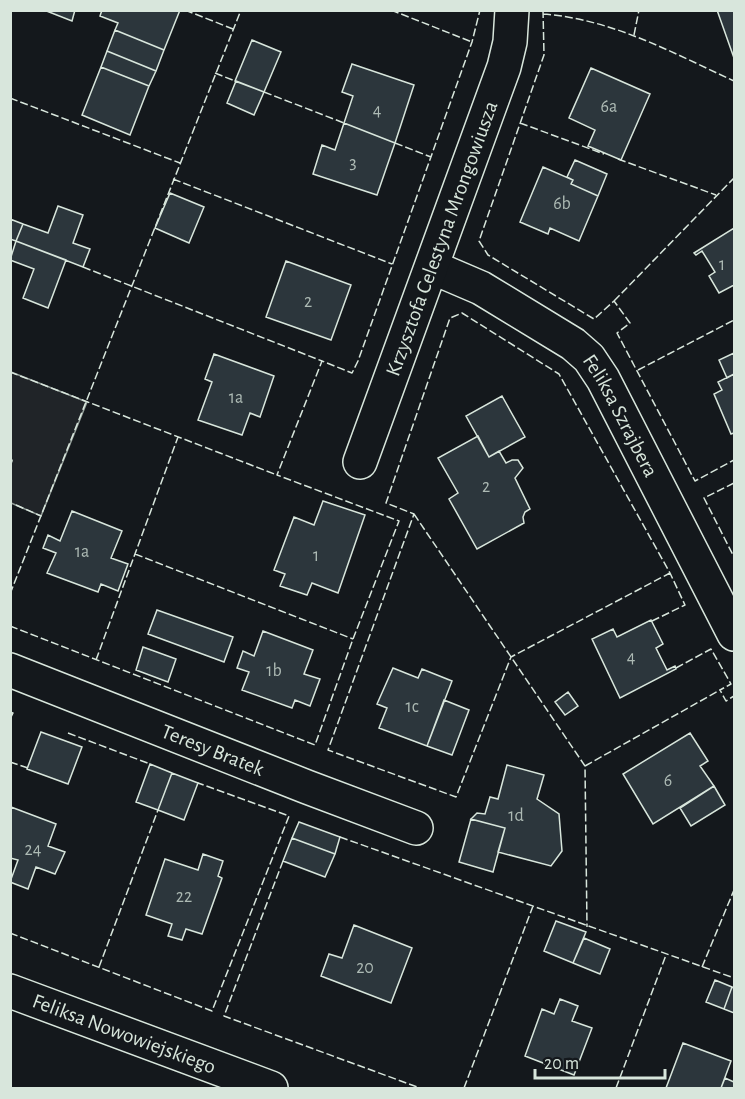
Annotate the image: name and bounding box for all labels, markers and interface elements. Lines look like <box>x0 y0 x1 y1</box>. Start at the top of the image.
street label: Krzysztofa Celestyna Mrongowiusza <box>382 98 502 379</box>
house number: 6a <box>601 98 617 116</box>
house number: 4 <box>373 102 382 120</box>
house number: 3 <box>349 154 357 172</box>
house number: 6b <box>553 195 571 213</box>
house number: 1 <box>719 256 725 274</box>
house number: 2 <box>304 293 312 311</box>
street label: Feliksa Szrajbera <box>579 351 662 481</box>
house number: 1a <box>229 389 243 407</box>
house number: 2 <box>482 478 490 496</box>
house number: 1a <box>75 543 89 561</box>
house number: 1 <box>313 547 319 565</box>
house number: 4 <box>627 649 636 667</box>
house number: 1b <box>266 662 282 680</box>
house number: 1c <box>405 698 419 716</box>
street label: Teresy Bratek <box>158 721 267 780</box>
house number: 6 <box>664 772 672 790</box>
house number: 1d <box>508 807 524 825</box>
house number: 24 <box>25 841 42 859</box>
house number: 22 <box>176 888 192 906</box>
house number: 20 <box>356 959 374 977</box>
street label: Feliksa Nowowiejskiego <box>30 990 219 1078</box>
scale bar <box>535 1042 666 1080</box>
text: 20 m <box>544 1055 579 1073</box>

